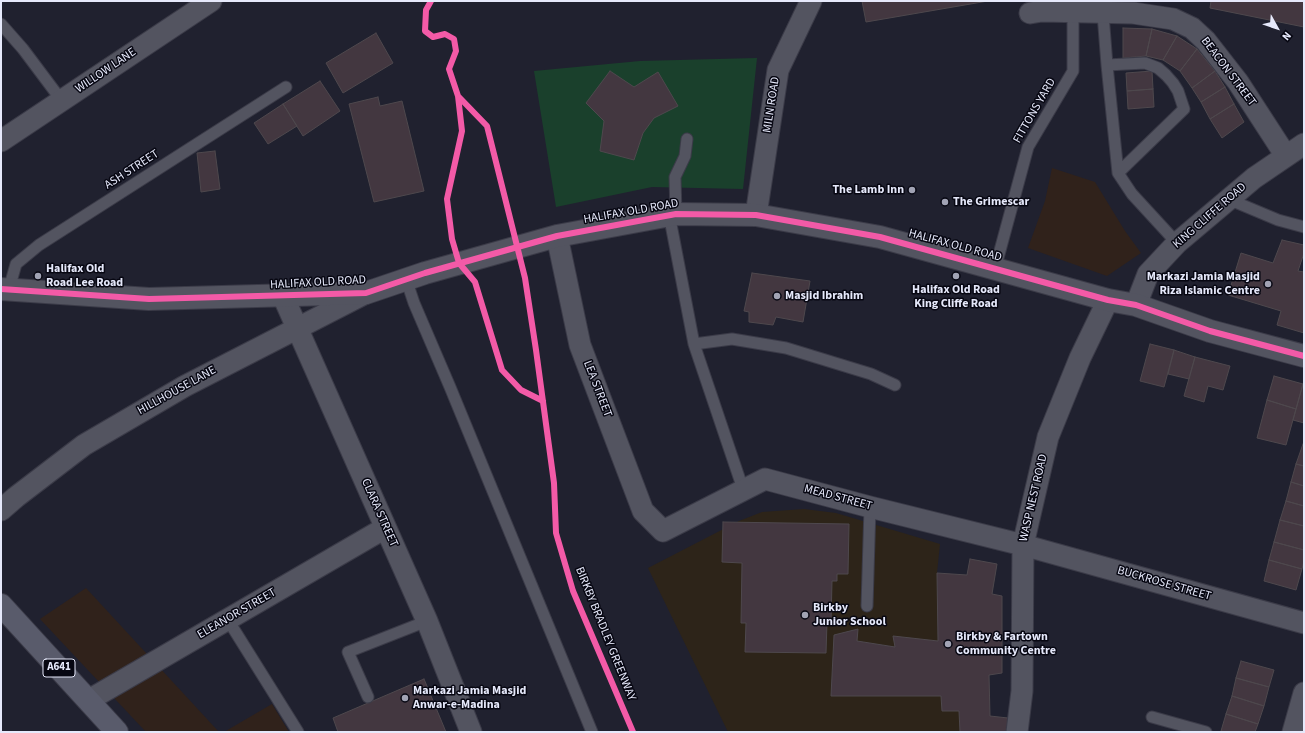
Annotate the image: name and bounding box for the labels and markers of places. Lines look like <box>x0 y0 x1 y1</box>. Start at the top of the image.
place label: The Lamb Inn <box>832 183 904 197</box>
marker: The Lamb Inn <box>907 185 917 195</box>
place label: The Grimescar <box>953 195 1029 209</box>
marker: The Grimescar <box>940 197 950 207</box>
place label: Halifax Old Road Lee Road <box>46 262 123 290</box>
place label: Markazi Jamia Masjid Riza Islamic Centre <box>1147 270 1260 298</box>
marker: Halifax Old Road Lee Road <box>33 271 43 281</box>
marker: Halifax Old Road King Cliffe Road <box>951 271 961 281</box>
marker: Markazi Jamia Masjid Riza Islamic Centre <box>1263 279 1273 289</box>
place label: Halifax Old Road King Cliffe Road <box>912 283 1000 311</box>
place label: Masjid Ibrahim <box>785 289 863 303</box>
marker: Masjid Ibrahim <box>772 291 782 301</box>
place label: Birkby Junior School <box>813 601 886 629</box>
marker: Birkby Junior School <box>800 610 810 620</box>
place label: Birkby & Fartown Community Centre <box>956 630 1056 658</box>
marker: Birkby & Fartown Community Centre <box>943 639 953 649</box>
place label: Markazi Jamia Masjid Anwar-e-Madina <box>413 684 526 712</box>
marker: Markazi Jamia Masjid Anwar-e-Madina <box>400 693 410 703</box>

